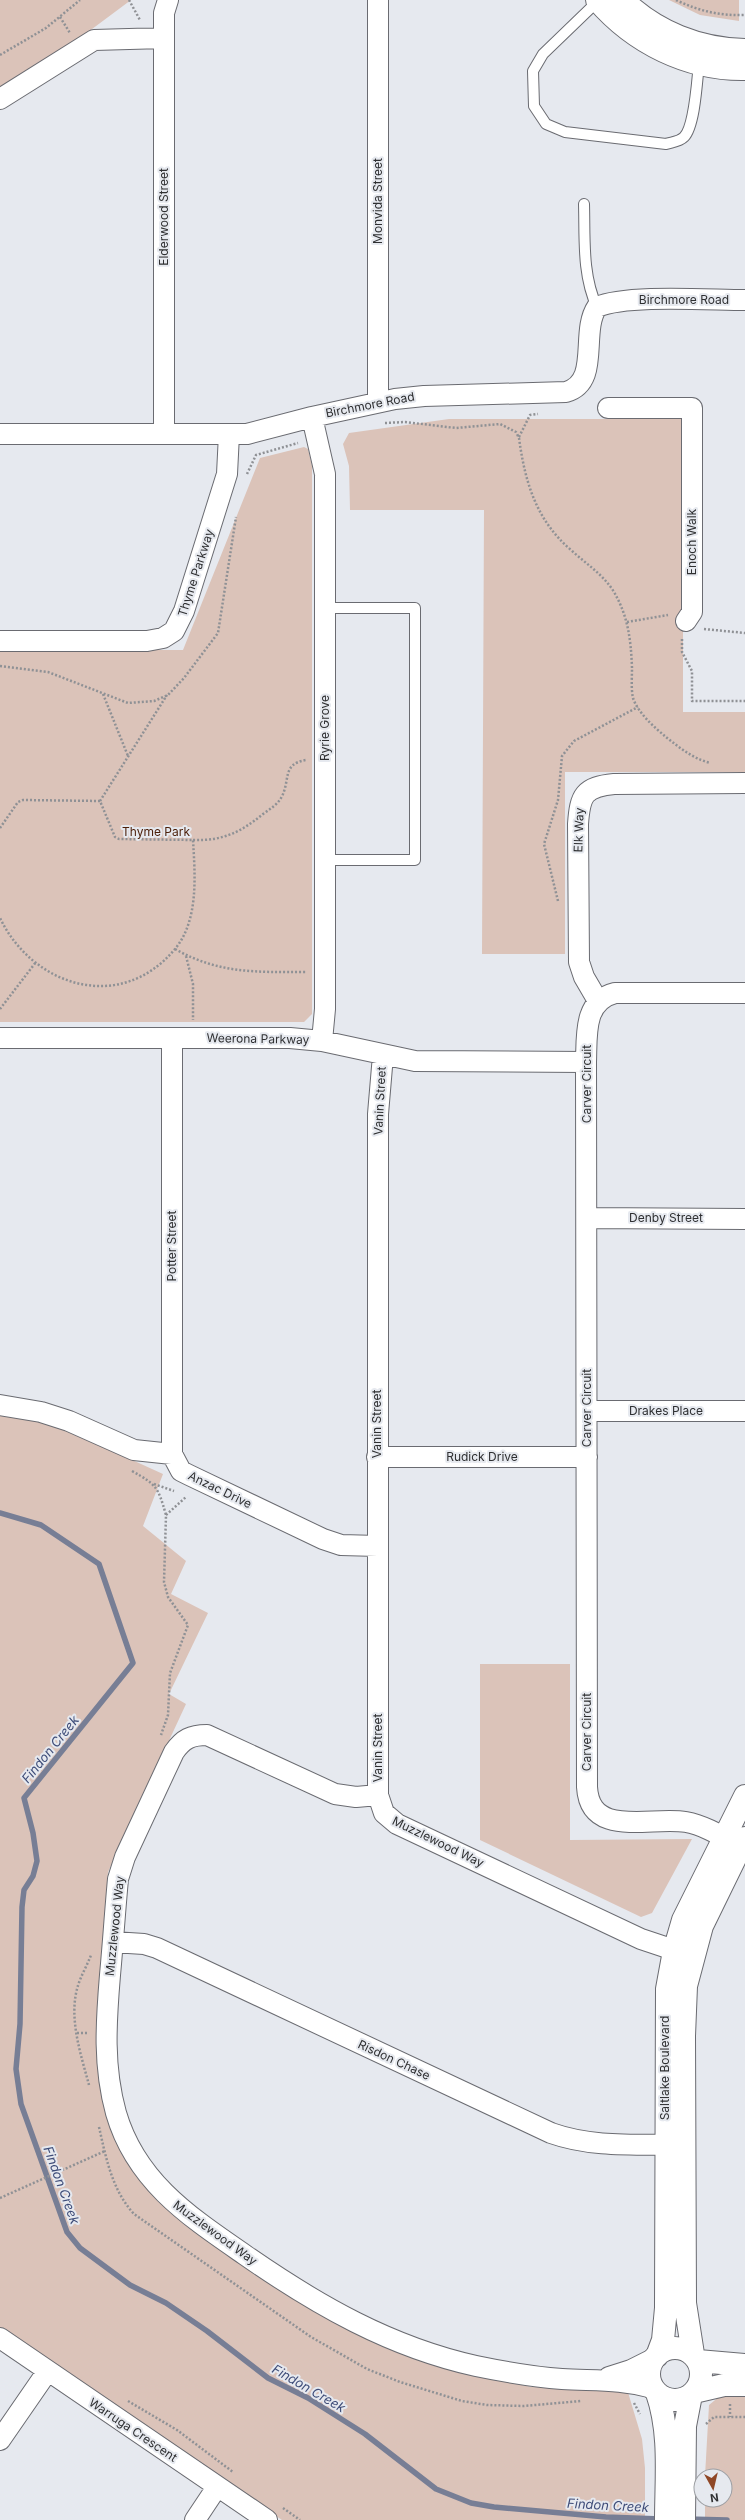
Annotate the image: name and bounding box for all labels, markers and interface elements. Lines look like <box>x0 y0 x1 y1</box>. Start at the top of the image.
street label: Monvida Street <box>370 158 385 244</box>
street label: Elderwood Street <box>156 168 171 266</box>
street label: Birchmore Road <box>639 292 729 307</box>
street label: Birchmore Road <box>324 389 416 420</box>
street label: Enoch Walk <box>684 508 699 575</box>
street label: Thyme Parkway <box>174 527 217 618</box>
street label: Ryrie Grove <box>317 695 332 761</box>
street label: Elk Way <box>570 807 587 853</box>
park label: Thyme Park <box>122 824 190 839</box>
street label: Weerona Parkway <box>207 1030 310 1047</box>
street label: Carver Circuit <box>579 1045 594 1123</box>
street label: Vanin Street <box>370 1066 389 1136</box>
street label: Potter Street <box>164 1210 179 1282</box>
street label: Denby Street <box>629 1210 703 1225</box>
street label: Carver Circuit <box>579 1369 594 1447</box>
street label: Vanin Street <box>369 1390 384 1458</box>
street label: Drakes Place <box>629 1403 703 1418</box>
street label: Rudick Drive <box>446 1449 518 1464</box>
street label: Anzac Drive <box>186 1468 254 1511</box>
street label: Carver Circuit <box>579 1693 594 1771</box>
water label: Findon Creek <box>18 1711 83 1786</box>
street label: Vanin Street <box>370 1714 385 1782</box>
street label: Muzzlewood Way <box>390 1813 487 1870</box>
street label: Muzzlewood Way <box>102 1875 127 1977</box>
street label: Saltlake Boulevard <box>657 2016 672 2120</box>
street label: Risdon Chase <box>356 2036 433 2083</box>
water label: Findon Creek <box>40 2144 84 2227</box>
street label: Muzzlewood Way <box>170 2197 260 2268</box>
water label: Findon Creek <box>270 2361 349 2416</box>
street label: Warruga Crescent <box>86 2395 180 2465</box>
north arrow <box>693 2468 733 2508</box>
text: N <box>709 2490 720 2505</box>
water label: Findon Creek <box>567 2495 650 2515</box>

